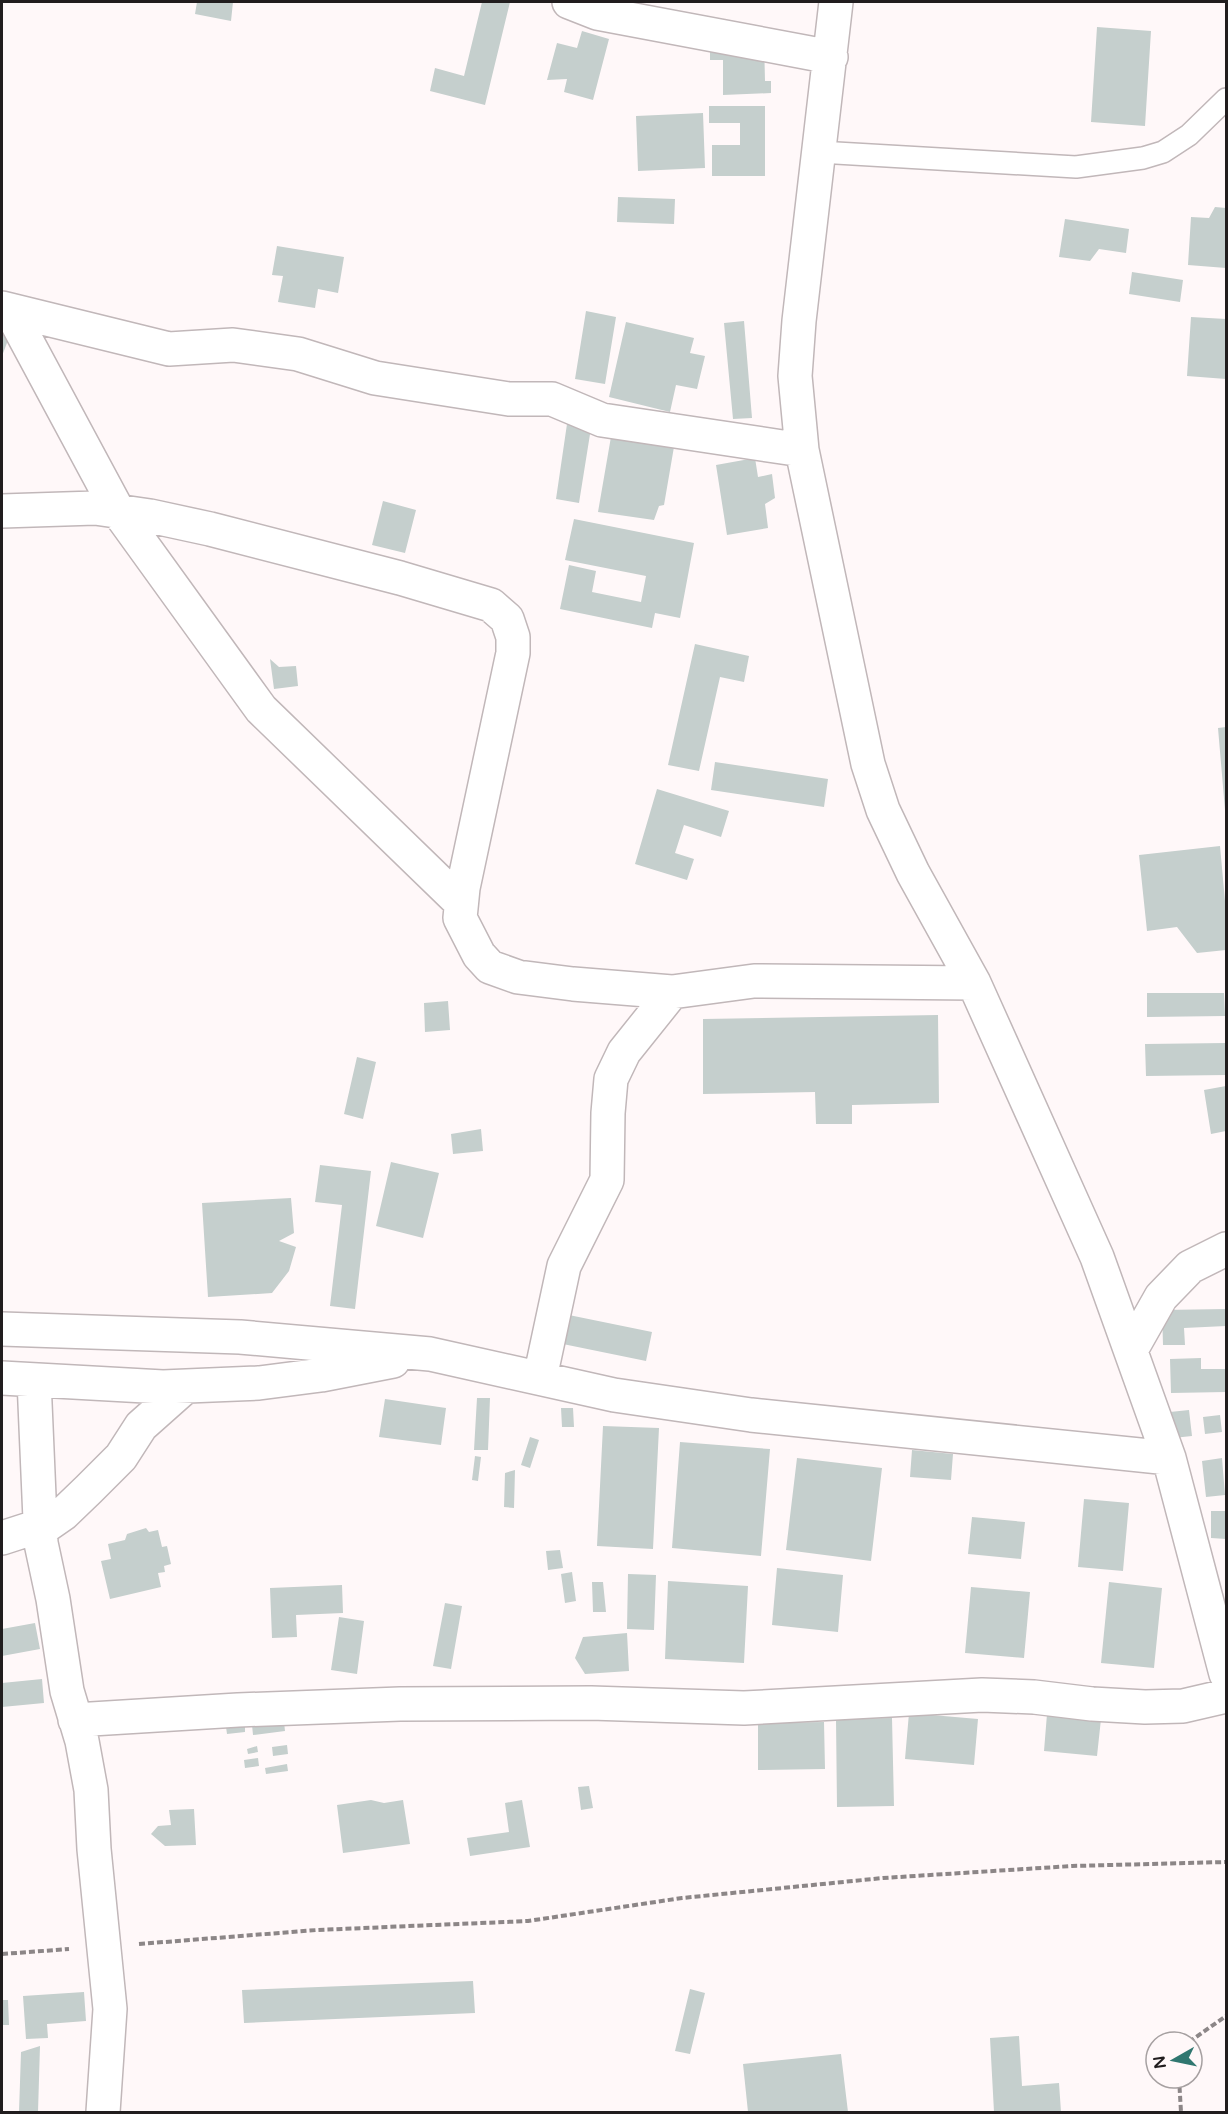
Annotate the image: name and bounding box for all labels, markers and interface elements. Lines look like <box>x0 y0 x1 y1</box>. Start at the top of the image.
north arrow <box>1144 2030 1204 2090</box>
text: N <box>1149 2054 1171 2070</box>

